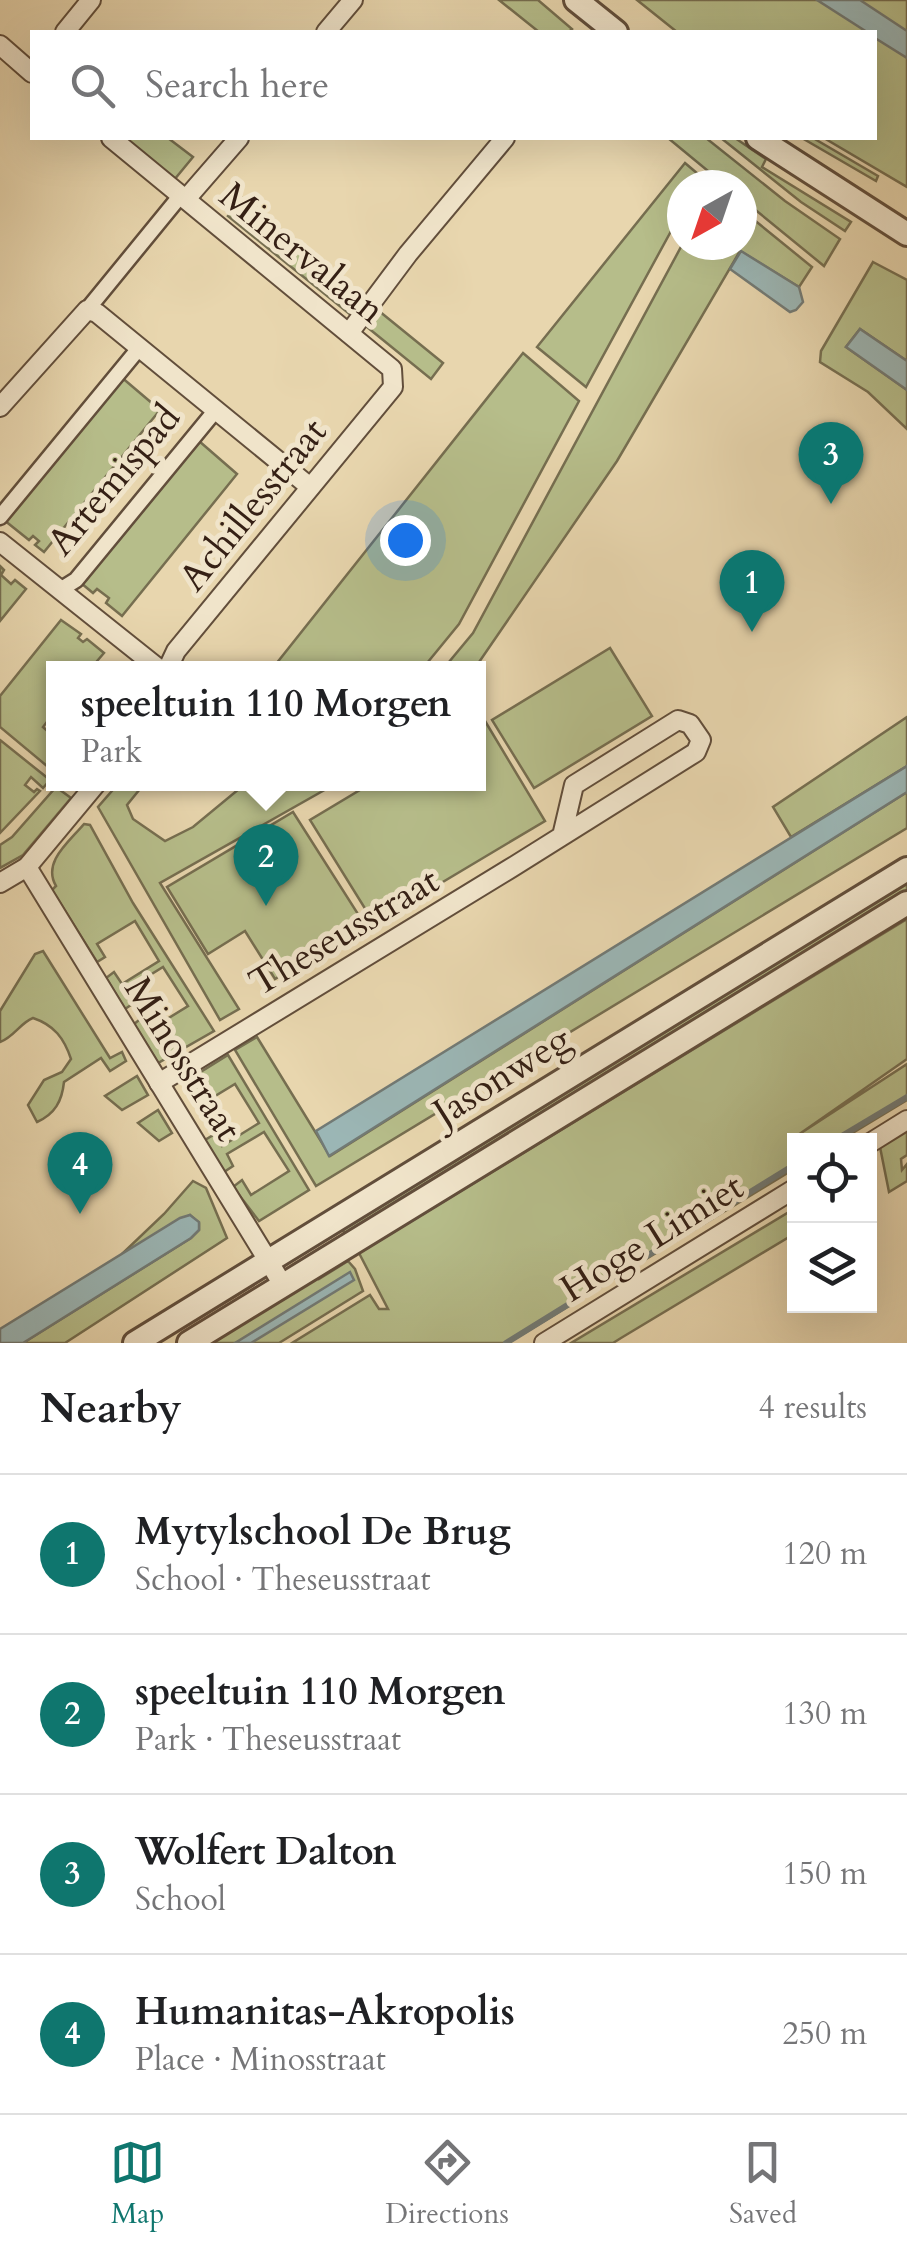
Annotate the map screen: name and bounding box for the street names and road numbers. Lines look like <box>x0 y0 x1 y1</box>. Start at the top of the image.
street label: Minervalaan <box>208 170 396 336</box>
street label: Artemispad <box>35 393 193 567</box>
street label: Achillesstraat <box>167 408 339 602</box>
street label: Theseusstraat <box>239 855 449 1009</box>
street label: Minosstraat <box>112 967 254 1151</box>
street label: Jasonweg <box>419 1013 581 1141</box>
street label: Hoge Limiet <box>551 1161 753 1315</box>

